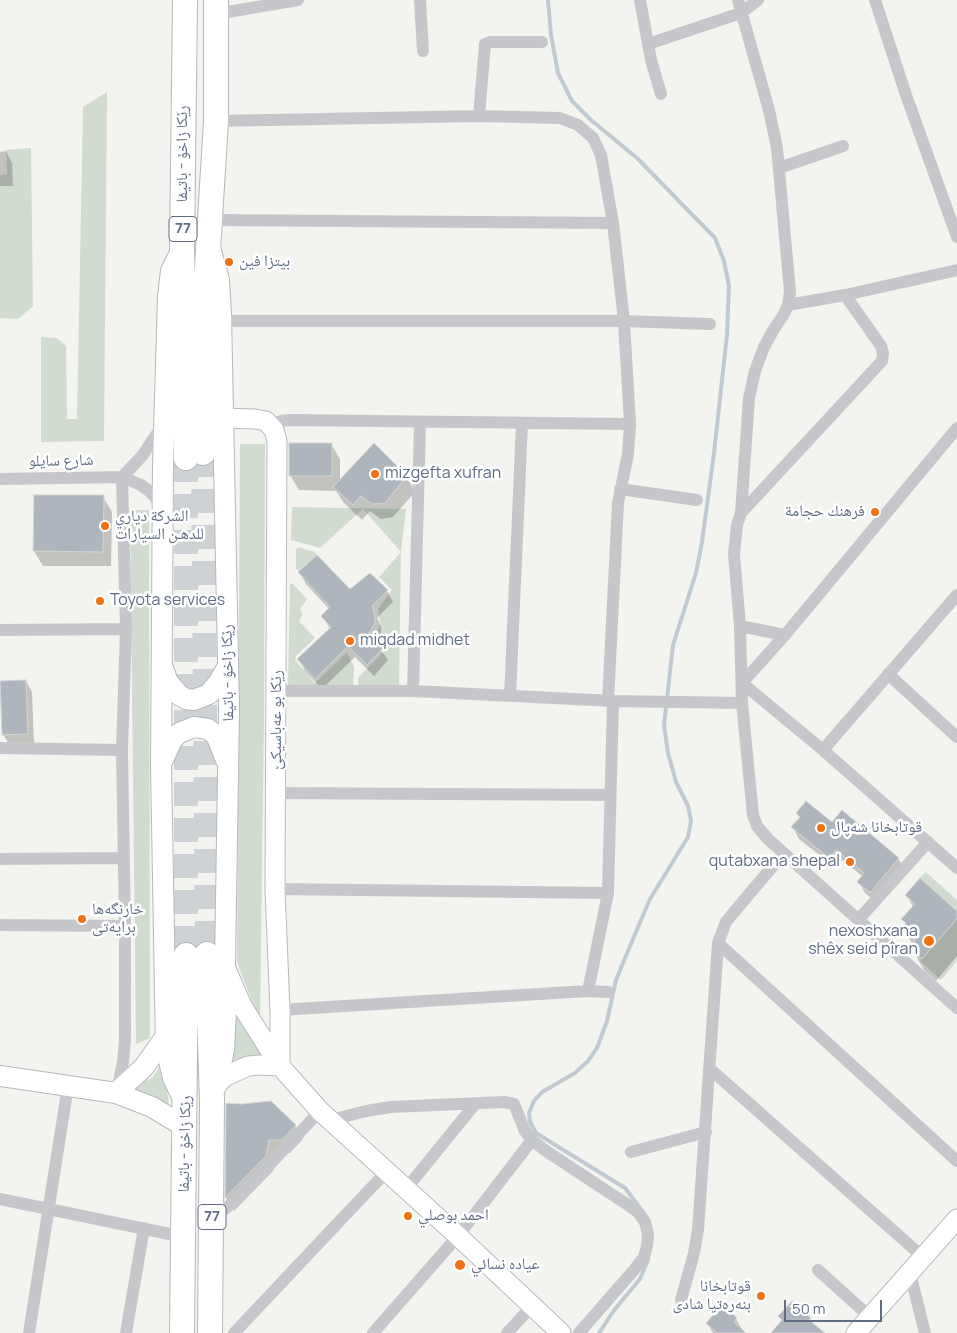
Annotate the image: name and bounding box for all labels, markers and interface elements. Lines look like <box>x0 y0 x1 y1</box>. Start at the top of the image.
street label: رێکا زاخۆ - باتیفا <box>173 106 193 202</box>
road number: 77 <box>169 216 197 242</box>
place label: بيتزا فين <box>239 252 290 272</box>
marker: بيتزا فين <box>223 256 235 268</box>
street label: شارع سايلو <box>28 451 94 471</box>
place label: mizgefta xufran <box>385 464 501 484</box>
marker: mizgefta xufran <box>369 468 381 480</box>
place label: فرهنك حجامة <box>785 502 865 522</box>
marker: فرهنك حجامة <box>869 506 881 518</box>
place label: الشركة دياري للدهـن السيارات <box>115 507 204 545</box>
marker: الشركة دياري للدهـن السيارات <box>99 520 111 532</box>
place label: Toyota services <box>110 591 225 611</box>
marker: Toyota services <box>94 595 106 607</box>
street label: رێکا زاخۆ - باتیفا <box>218 624 238 722</box>
place label: miqdad midhet <box>360 631 470 651</box>
marker: miqdad midhet <box>344 635 356 647</box>
street label: رێكا بو عه‌باسيكێ <box>267 670 287 770</box>
place label: قوتابخانا شەپال <box>831 818 922 838</box>
marker: قوتابخانا شەپال <box>815 822 827 834</box>
place label: qutabxana shepal <box>709 852 840 872</box>
marker: qutabxana shepal <box>844 856 856 868</box>
place label: خارنگه‌ها برايه‌تى <box>92 900 144 938</box>
marker: خارنگه‌ها برايه‌تى <box>76 913 88 925</box>
place label: nexoshxana shêx seid pîran <box>808 922 918 960</box>
marker: nexoshxana shêx seid pîran <box>922 934 936 948</box>
street label: رێکا زاخۆ - باتیفا <box>175 1095 195 1193</box>
road number: 77 <box>198 1204 226 1230</box>
place label: احمد بوصلي <box>418 1206 489 1226</box>
marker: احمد بوصلي <box>402 1210 414 1222</box>
place label: عياده نسائي <box>471 1255 540 1275</box>
marker: عياده نسائي <box>453 1258 467 1272</box>
place label: قوتابخانا بنەرەتیا شادی <box>672 1277 751 1315</box>
marker: قوتابخانا بنەرەتیا شادی <box>755 1290 767 1302</box>
scale bar <box>787 1290 884 1322</box>
text: 50 m <box>792 1298 826 1319</box>

